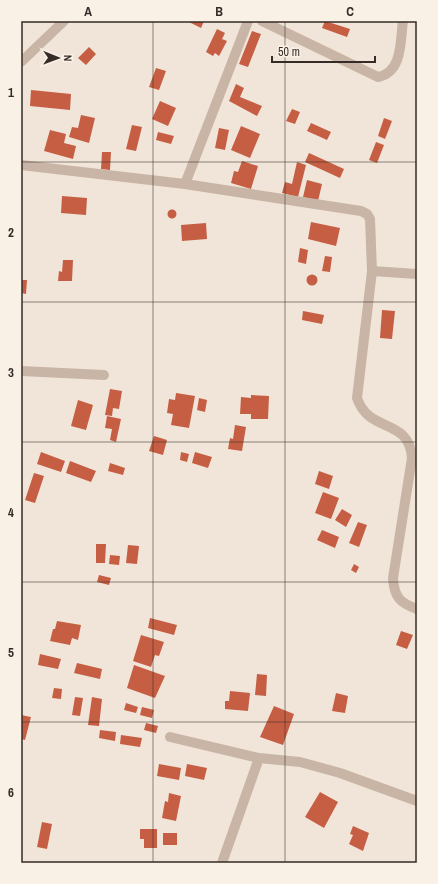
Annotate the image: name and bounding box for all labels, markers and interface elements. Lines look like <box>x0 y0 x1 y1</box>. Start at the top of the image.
text: A <box>84 3 92 20</box>
text: B <box>215 3 223 20</box>
text: C <box>346 3 354 20</box>
north arrow <box>38 38 78 78</box>
scale bar <box>272 38 375 64</box>
text: 50 m <box>278 44 300 60</box>
text: N <box>61 55 75 62</box>
text: 1 <box>8 84 14 101</box>
text: 2 <box>8 224 14 241</box>
text: 3 <box>8 364 14 381</box>
text: 4 <box>8 504 14 521</box>
text: 5 <box>8 644 14 661</box>
text: 6 <box>8 784 14 801</box>

